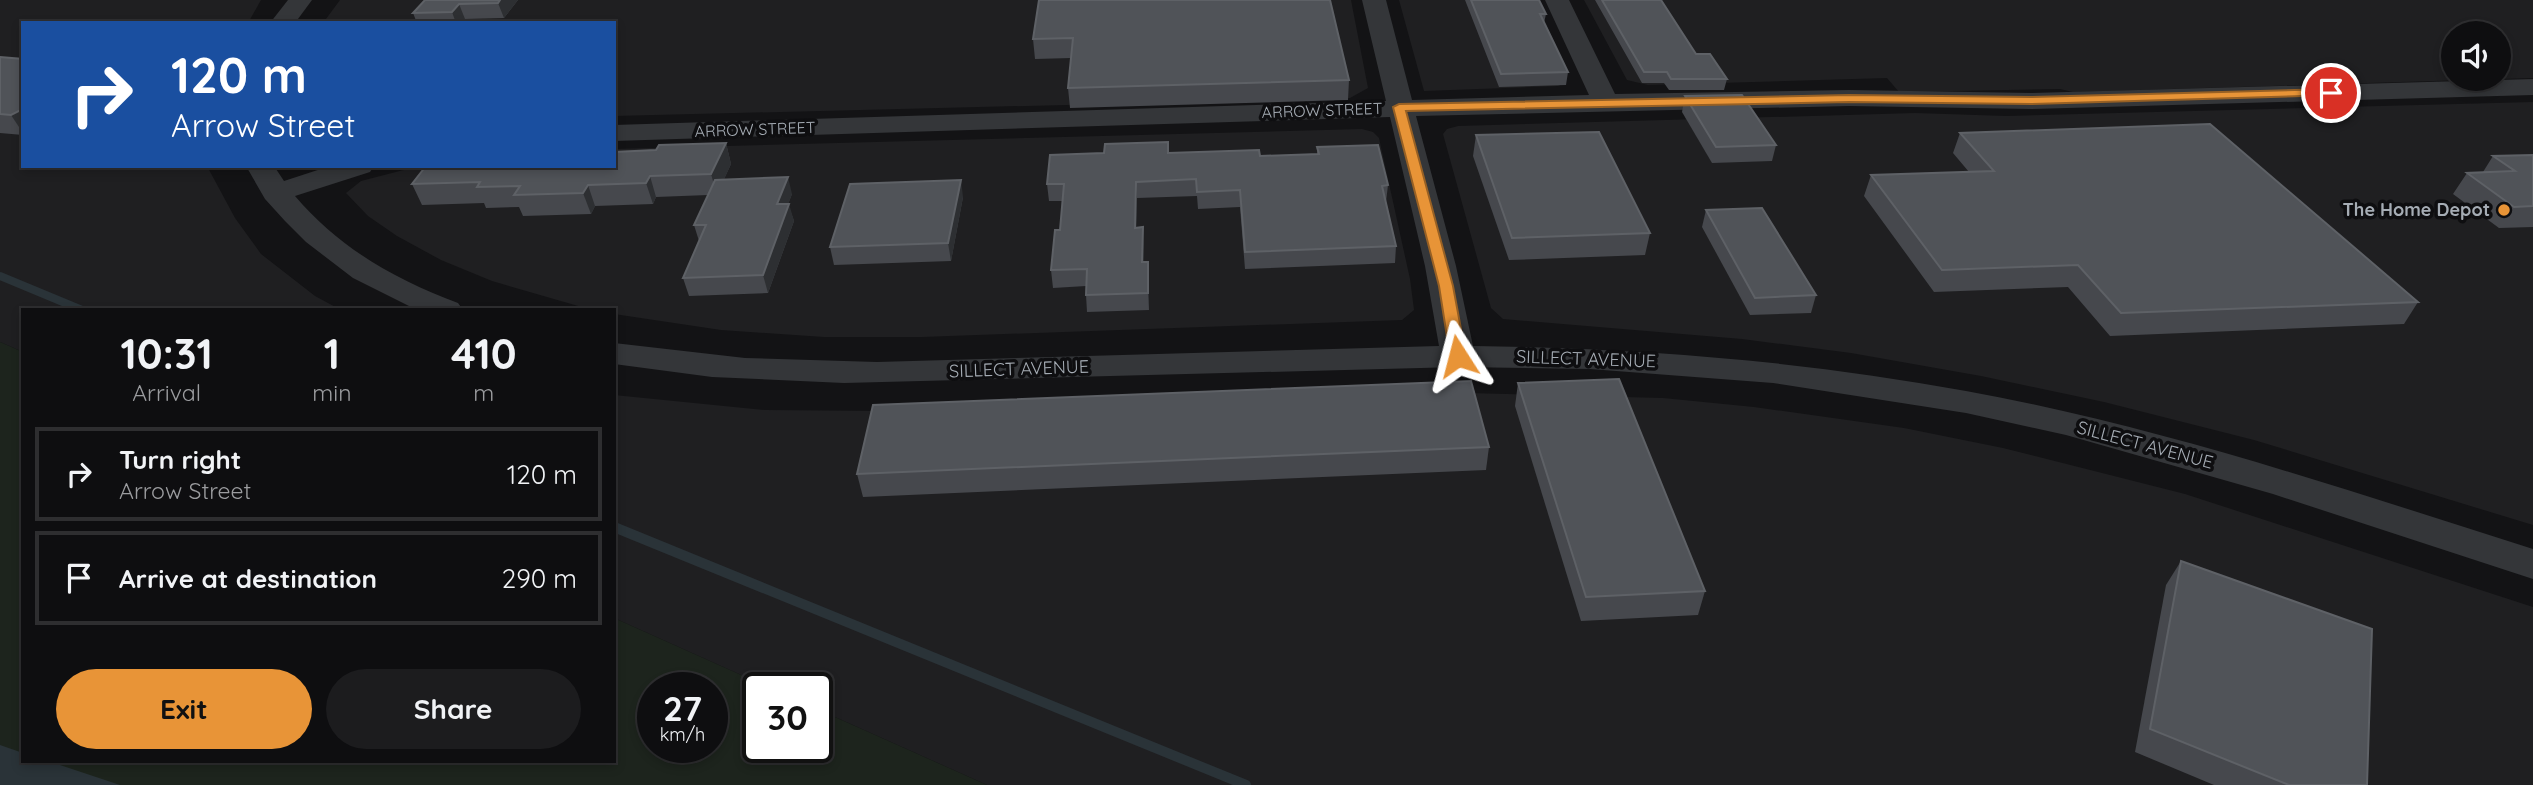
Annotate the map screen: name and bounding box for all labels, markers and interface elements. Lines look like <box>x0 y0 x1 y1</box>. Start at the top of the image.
map controls <box>2441 21 2511 91</box>
button: sound <box>2441 21 2511 91</box>
text: 120 m <box>171 44 307 105</box>
icon: right <box>56 49 147 140</box>
pin <box>2301 63 2361 123</box>
icon: arrive <box>2312 74 2350 112</box>
street label: ARROW STREET <box>1261 98 1383 122</box>
text: Arrow Street <box>171 105 355 145</box>
street label: ARROW STREET <box>694 117 816 141</box>
place label: The Home Depot <box>2343 198 2490 221</box>
marker: The Home Depot <box>2496 202 2512 218</box>
position arrow <box>1421 319 1495 393</box>
text: 10:31 <box>120 327 213 380</box>
text: 1 <box>324 327 340 380</box>
text: 410 <box>451 327 517 380</box>
street label: SILLECT AVENUE <box>1516 345 1656 372</box>
street label: SILLECT AVENUE <box>949 355 1089 382</box>
text: Arrival <box>132 378 201 407</box>
text: min <box>312 378 352 407</box>
text: m <box>473 378 494 407</box>
street label: SILLECT AVENUE <box>2075 415 2216 474</box>
text: Turn right <box>119 443 241 476</box>
icon: right <box>60 455 98 493</box>
text: 120 m <box>507 458 577 491</box>
text: Arrow Street <box>119 476 251 505</box>
icon: arrive <box>60 559 98 597</box>
text: Arrive at destination <box>119 562 377 595</box>
text: 290 m <box>502 562 577 595</box>
button: Exit <box>56 669 312 749</box>
button: Share <box>326 669 581 749</box>
speed limit sign: 30 <box>742 672 833 763</box>
text: 27 <box>663 686 702 730</box>
text: km/h <box>660 723 705 746</box>

